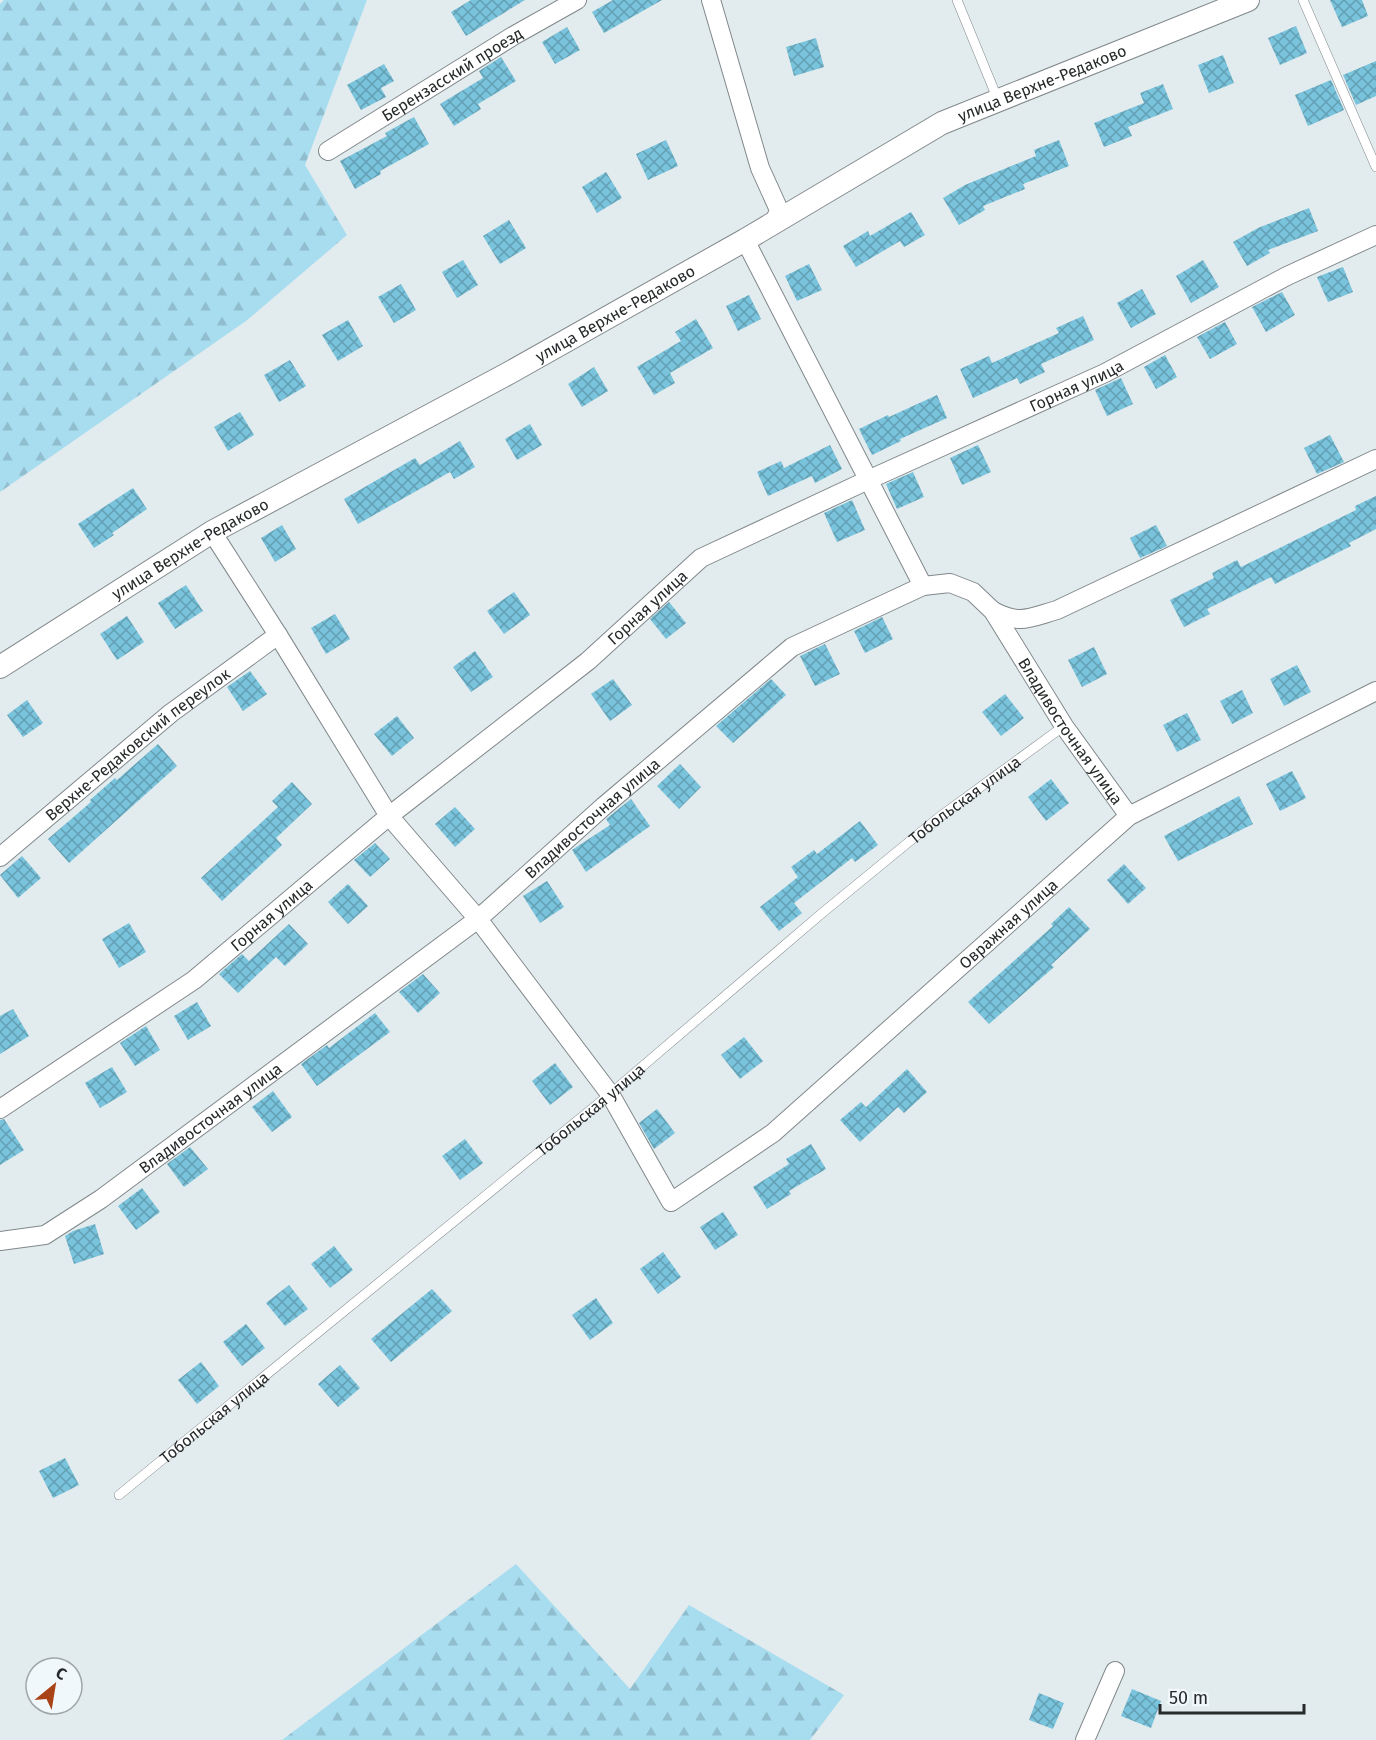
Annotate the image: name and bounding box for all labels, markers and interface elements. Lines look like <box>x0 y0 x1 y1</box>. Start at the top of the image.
street label: Берензасский проезд <box>378 23 526 125</box>
street label: улица Верхне-Редаково <box>955 40 1129 125</box>
street label: улица Верхне-Редаково <box>532 261 698 366</box>
street label: Горная улица <box>1026 355 1127 415</box>
street label: улица Верхне-Редаково <box>108 494 272 603</box>
street label: Горная улица <box>603 566 691 648</box>
street label: Владивосточная улица <box>1015 654 1127 808</box>
street label: Верхне-Редаковский переулок <box>41 663 234 824</box>
street label: Тобольская улица <box>905 751 1024 848</box>
street label: Владивосточная улица <box>521 754 663 882</box>
street label: Горная улица <box>226 875 316 955</box>
street label: Овражная улица <box>955 875 1061 972</box>
street label: Владивосточная улица <box>135 1059 285 1177</box>
street label: Тобольская улица <box>532 1059 648 1160</box>
street label: Тобольская улица <box>156 1367 273 1467</box>
north arrow <box>24 1656 84 1716</box>
text: С <box>53 1663 71 1684</box>
scale bar <box>1160 1677 1304 1715</box>
text: 50 m <box>1169 1687 1208 1709</box>

